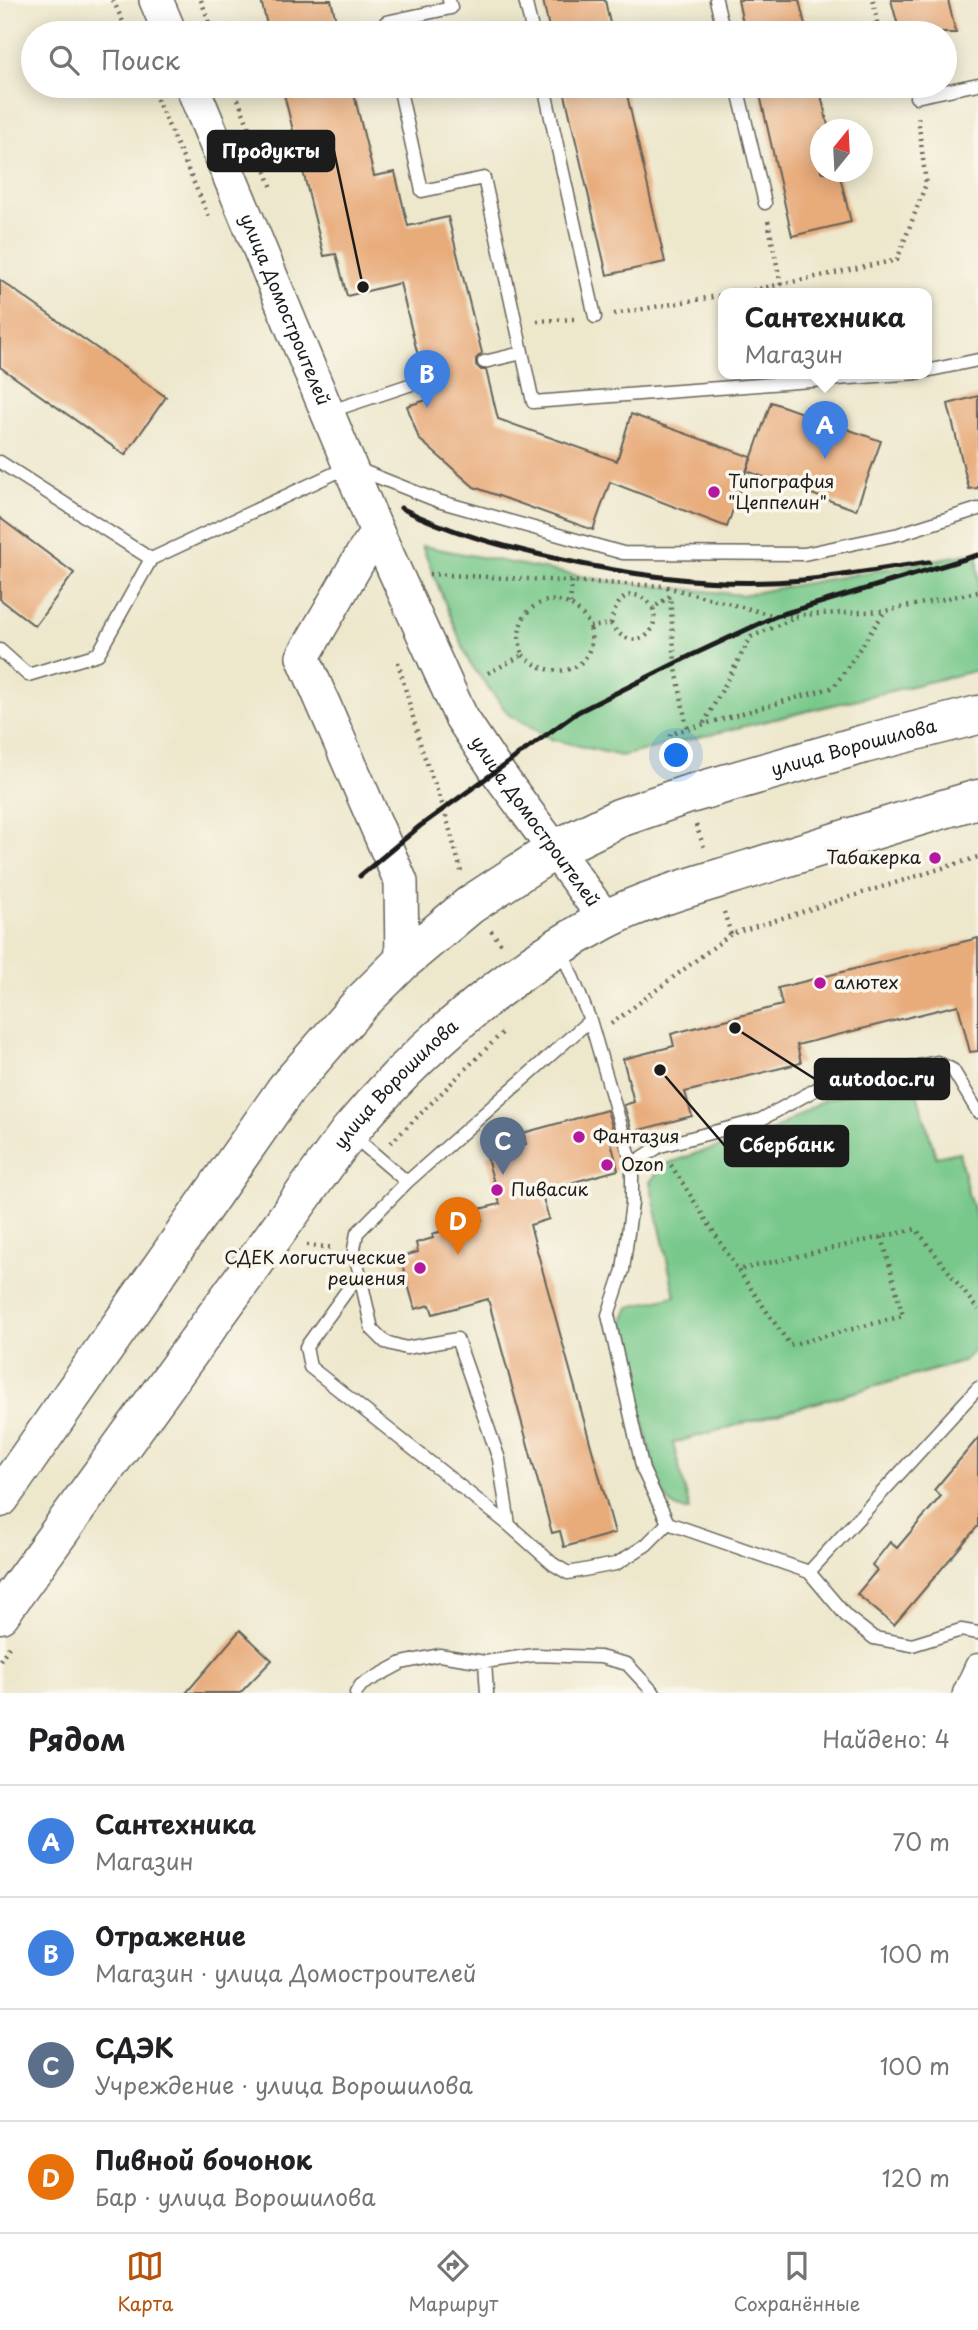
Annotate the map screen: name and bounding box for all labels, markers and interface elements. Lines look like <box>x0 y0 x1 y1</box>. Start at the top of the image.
search box <box>21 21 957 98</box>
text: Поиск <box>101 40 180 79</box>
icon: search <box>45 41 83 79</box>
north arrow <box>810 119 873 182</box>
callout: Продукты <box>208 131 334 171</box>
text: Продукты <box>222 136 320 164</box>
street label: улица Домостроителей <box>234 209 338 409</box>
popup <box>718 288 932 379</box>
text: Сантехника <box>744 297 906 336</box>
text: Магазин <box>744 336 843 371</box>
pin: B <box>404 350 450 408</box>
pin: A <box>802 401 848 459</box>
place label: Типография "Цеппелин" <box>728 467 834 515</box>
marker: Типография "Цеппелин" <box>706 484 722 500</box>
street label: улица Ворошилова <box>768 711 940 782</box>
street label: улица Домостроителей <box>465 730 607 912</box>
your location <box>659 738 693 772</box>
place label: Табакерка <box>826 843 922 870</box>
marker: Табакерка <box>927 850 943 866</box>
place label: алютех <box>834 968 899 995</box>
marker: алютех <box>812 975 828 991</box>
street label: улица Ворошилова <box>326 1012 464 1154</box>
callout: autodoc.ru <box>815 1059 949 1099</box>
text: autodoc.ru <box>829 1064 935 1092</box>
pin: C <box>480 1117 526 1175</box>
place label: Фантазия <box>593 1122 680 1149</box>
callout: Сбербанк <box>725 1126 848 1166</box>
marker: Фантазия <box>571 1129 587 1145</box>
text: Сбербанк <box>739 1130 836 1158</box>
place label: Ozon <box>621 1150 664 1177</box>
marker: Ozon <box>599 1157 615 1173</box>
place label: Пивасик <box>511 1175 589 1202</box>
marker: Пивасик <box>489 1182 505 1198</box>
pin: D <box>435 1197 481 1255</box>
place label: СДЕК логистические решения <box>224 1243 406 1291</box>
marker: СДЕК логистические решения <box>412 1260 428 1276</box>
text: Рядом <box>28 1716 126 1761</box>
text: Найдено: 4 <box>822 1721 950 1756</box>
text: Сантехника <box>95 1804 256 1843</box>
text: A <box>42 1824 60 1859</box>
text: 70 m <box>892 1824 950 1859</box>
text: Магазин <box>95 1843 194 1878</box>
text: Отражение <box>95 1916 246 1955</box>
text: B <box>43 1936 59 1971</box>
text: 100 m <box>880 1936 950 1971</box>
text: Магазин · улица Домостроителей <box>95 1955 477 1990</box>
text: СДЭК <box>95 2028 174 2067</box>
text: C <box>42 2048 60 2083</box>
text: 100 m <box>880 2048 950 2083</box>
text: Учреждение · улица Ворошилова <box>95 2067 473 2102</box>
text: Пивной бочонок <box>95 2140 312 2179</box>
text: D <box>42 2160 60 2195</box>
text: 120 m <box>882 2160 950 2195</box>
text: Бар · улица Ворошилова <box>95 2179 376 2214</box>
tab: Карта <box>118 2247 173 2317</box>
tab: Маршрут <box>408 2247 498 2317</box>
tab: Сохранённые <box>733 2247 860 2317</box>

